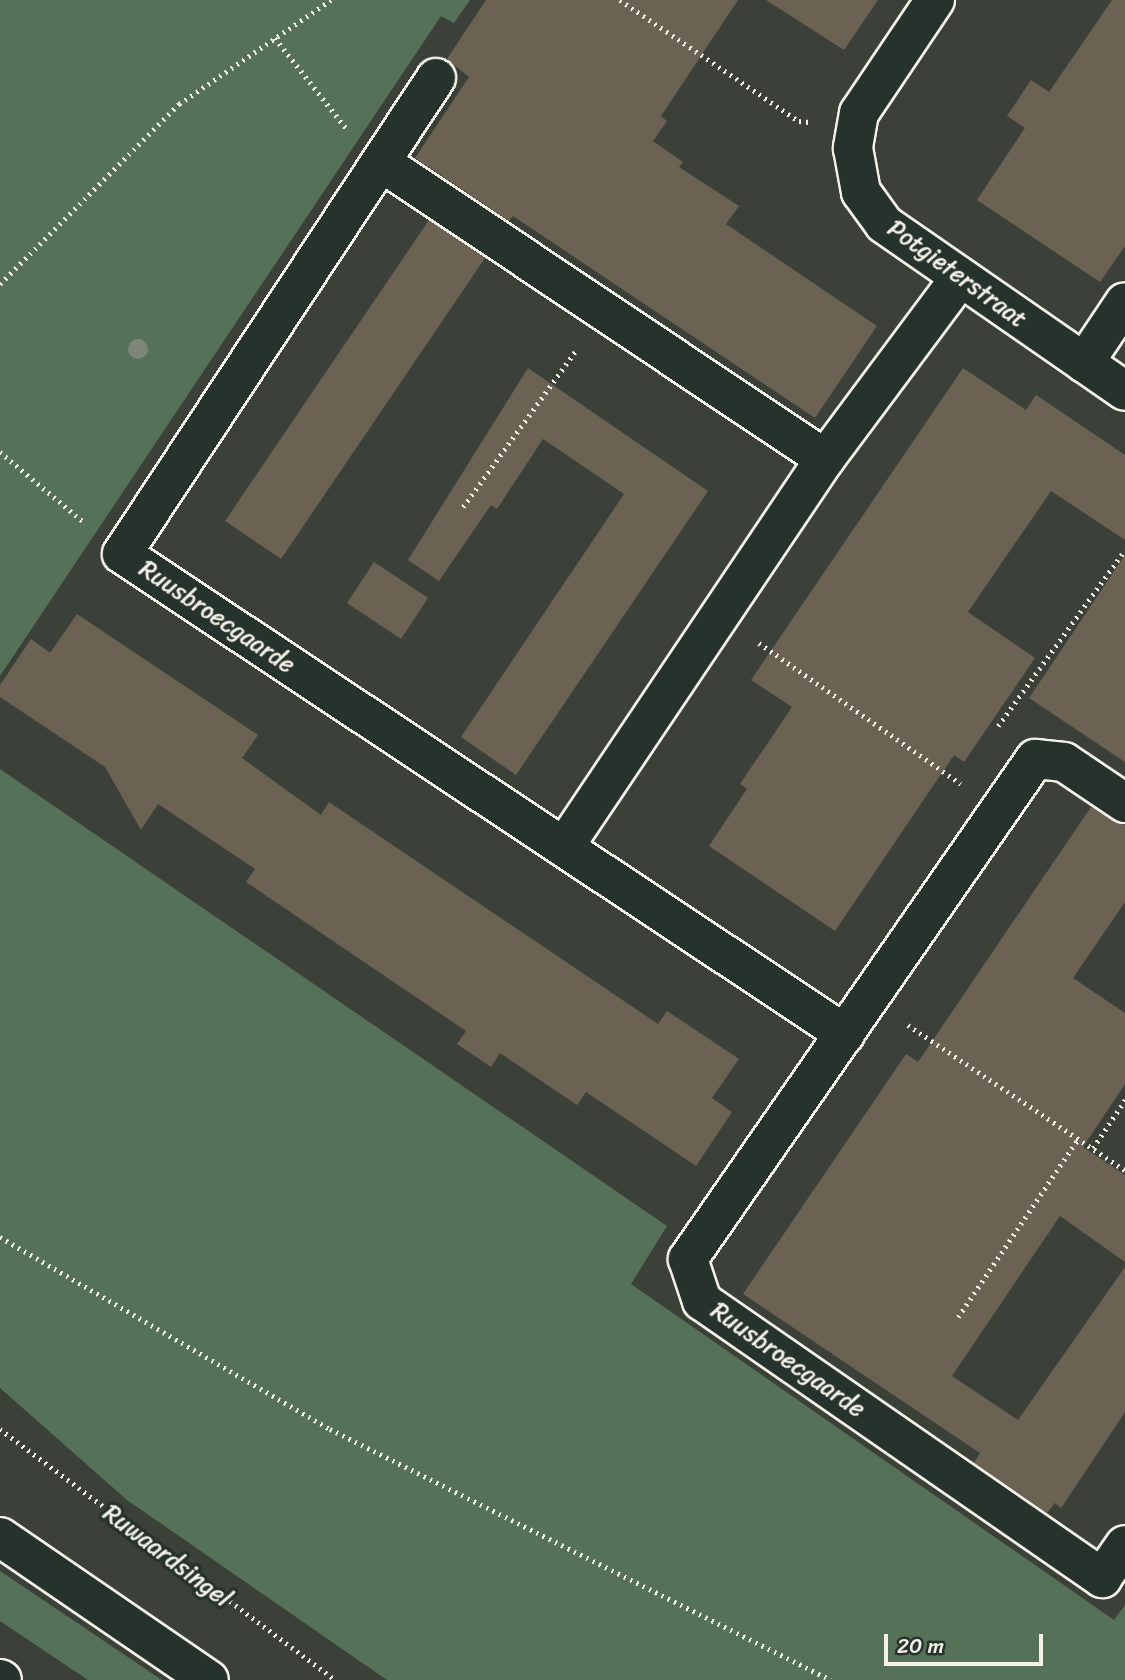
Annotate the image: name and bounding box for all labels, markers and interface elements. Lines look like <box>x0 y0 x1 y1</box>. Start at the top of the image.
street label: Potgieterstraat <box>882 214 1032 334</box>
street label: Ruusbroecgaarde <box>134 554 300 680</box>
street label: Ruusbroecgaarde <box>706 1296 870 1424</box>
street label: Ruwaardsingel <box>97 1499 237 1613</box>
scale bar <box>887 1620 1046 1664</box>
text: 20 m <box>897 1627 944 1665</box>

